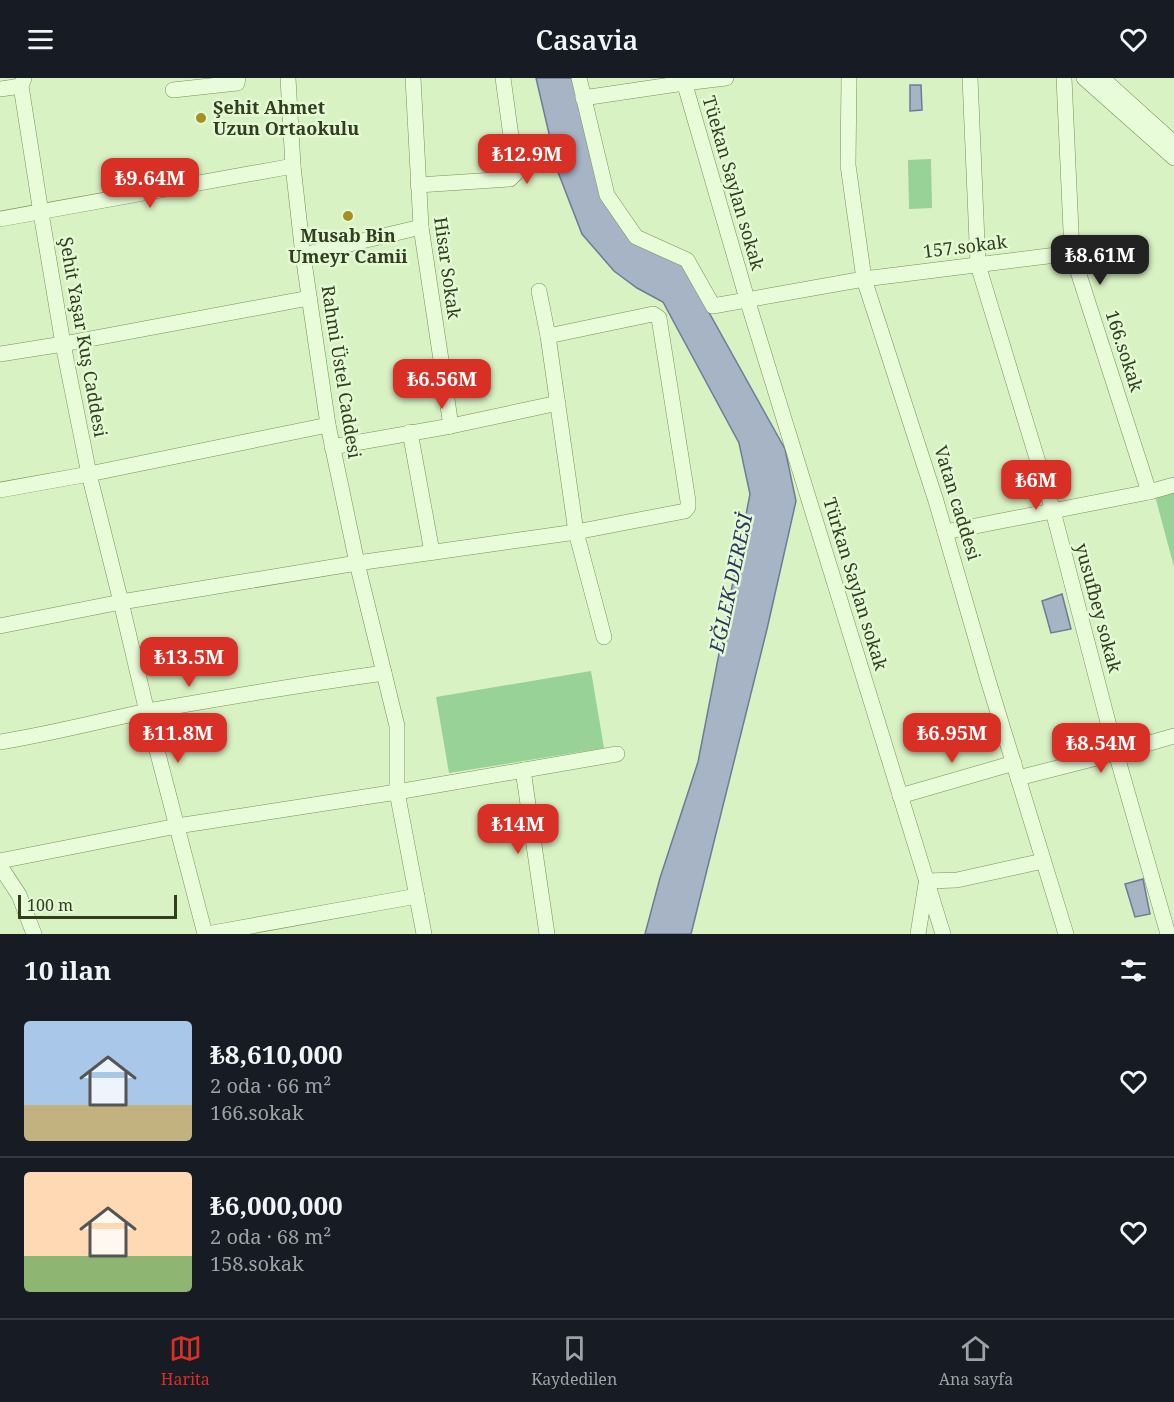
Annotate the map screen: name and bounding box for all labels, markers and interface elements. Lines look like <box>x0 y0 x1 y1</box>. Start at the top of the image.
text: Casavia <box>536 21 638 58</box>
icon: menu <box>24 23 57 56</box>
icon: heart <box>1117 23 1150 56</box>
street label: Tüekan Saylan sokak <box>698 93 770 273</box>
place label: Şehit Ahmet Uzun Ortaokulu <box>213 95 359 140</box>
marker: Şehit Ahmet Uzun Ortaokulu <box>194 111 208 125</box>
pin: ₺12.9M <box>478 134 576 185</box>
text: ₺12.9M <box>492 140 562 167</box>
pin: ₺9.64M <box>101 158 199 209</box>
text: ₺9.64M <box>115 164 185 191</box>
marker: Musab Bin Umeyr Camii <box>341 209 355 223</box>
street label: Hisar Sokak <box>429 215 467 321</box>
place label: Musab Bin Umeyr Camii <box>288 223 408 268</box>
street label: 157.sokak <box>922 229 1009 263</box>
street label: Şehit Yaşar Kuş Caddesi <box>55 235 113 439</box>
pin: ₺8.61M <box>1051 235 1149 286</box>
text: ₺8.61M <box>1065 241 1135 268</box>
street label: Rahmi Üstel Caddesi <box>316 284 368 460</box>
street label: 166.sokak <box>1100 307 1150 395</box>
pin: ₺6.56M <box>393 359 491 410</box>
text: ₺6.56M <box>407 365 477 392</box>
street label: Vatan caddesi <box>929 443 987 563</box>
pin: ₺6M <box>1007 460 1065 511</box>
text: ₺6M <box>1015 466 1057 493</box>
street label: Türkan Saylan sokak <box>818 494 894 673</box>
water label: EĞLEK DERESİ <box>702 509 759 656</box>
street label: yusufbey sokak <box>1070 540 1128 676</box>
pin: ₺13.5M <box>140 637 238 688</box>
text: ₺13.5M <box>154 643 224 670</box>
pin: ₺11.8M <box>129 713 227 764</box>
pin: ₺6.95M <box>903 713 1001 764</box>
text: ₺11.8M <box>143 719 213 746</box>
text: ₺6.95M <box>917 719 987 746</box>
pin: ₺8.54M <box>1052 723 1150 774</box>
text: ₺8.54M <box>1066 729 1136 756</box>
pin: ₺14M <box>482 804 554 855</box>
text: ₺14M <box>492 810 544 837</box>
scale bar <box>18 892 177 920</box>
text: 100 m <box>27 894 73 916</box>
text: 10 ilan <box>24 952 111 988</box>
icon: filters <box>1117 954 1150 987</box>
text: ₺8,610,000 <box>210 1036 343 1072</box>
icon: home <box>72 1045 144 1117</box>
icon: heart <box>1117 1065 1150 1098</box>
text: 2 oda · 66 m² <box>210 1072 331 1099</box>
text: 166.sokak <box>210 1099 304 1126</box>
text: ₺6,000,000 <box>210 1187 343 1223</box>
icon: home <box>72 1196 144 1268</box>
icon: heart <box>1117 1216 1150 1249</box>
text: 2 oda · 68 m² <box>210 1223 331 1250</box>
text: 158.sokak <box>210 1250 304 1277</box>
tab: Harita <box>161 1332 210 1390</box>
tab: Kaydedilen <box>531 1332 617 1390</box>
tab: Ana sayfa <box>939 1332 1013 1390</box>

